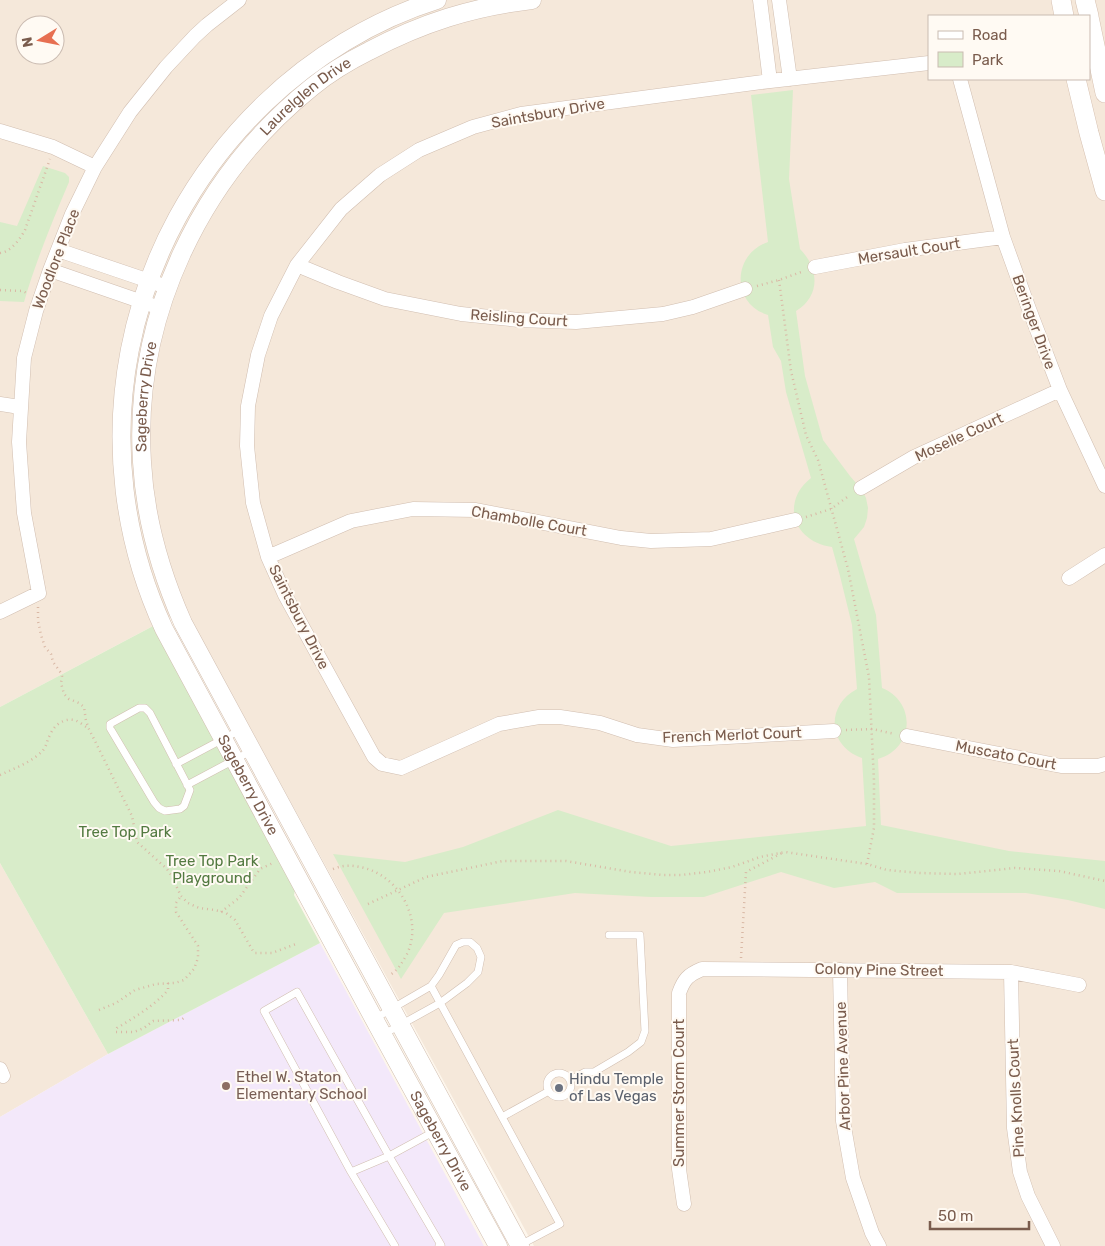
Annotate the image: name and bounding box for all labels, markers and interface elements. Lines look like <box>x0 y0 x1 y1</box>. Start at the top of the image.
north arrow <box>15 15 65 65</box>
legend <box>928 15 1090 80</box>
text: Road <box>972 26 1008 44</box>
text: N <box>18 36 37 49</box>
text: Park <box>972 51 1003 69</box>
street label: Laurelglen Drive <box>256 54 354 139</box>
street label: Saintsbury Drive <box>490 94 606 132</box>
street label: Woodlore Place <box>29 206 83 312</box>
street label: Mersault Court <box>857 234 962 268</box>
street label: Beringer Drive <box>1009 272 1059 372</box>
street label: Reisling Court <box>470 306 568 330</box>
street label: Sageberry Drive <box>132 340 161 452</box>
street label: Moselle Court <box>912 409 1006 465</box>
street label: Chambolle Court <box>470 502 588 540</box>
street label: Saintsbury Drive <box>265 562 333 672</box>
street label: French Merlot Court <box>662 724 802 746</box>
street label: Sageberry Drive <box>214 732 282 838</box>
street label: Muscato Court <box>954 736 1058 774</box>
park label: Tree Top Park <box>79 823 172 841</box>
park label: Tree Top Park Playground <box>166 852 259 887</box>
street label: Colony Pine Street <box>814 960 944 980</box>
street label: Arbor Pine Avenue <box>832 1001 854 1131</box>
street label: Summer Storm Court <box>670 1019 688 1167</box>
street label: Pine Knolls Court <box>1004 1038 1028 1158</box>
place label: Ethel W. Staton Elementary School <box>236 1068 367 1103</box>
place label: Hindu Temple of Las Vegas <box>569 1070 664 1105</box>
marker: Ethel W. Staton Elementary School <box>220 1080 232 1092</box>
marker: Hindu Temple of Las Vegas <box>553 1082 565 1094</box>
street label: Sageberry Drive <box>406 1088 475 1194</box>
scale bar <box>930 1198 1029 1230</box>
text: 50 m <box>938 1207 973 1225</box>

